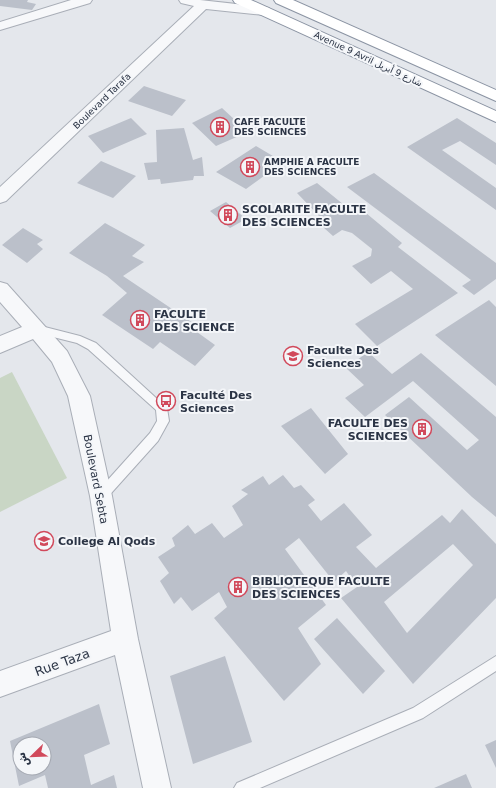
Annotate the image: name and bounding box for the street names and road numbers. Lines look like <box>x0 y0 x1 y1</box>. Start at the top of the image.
street label: Avenue 9 Avril شارع 9 أبريل <box>312 29 424 89</box>
street label: Boulevard Tarafa <box>71 71 133 131</box>
street label: Boulevard Sebta <box>80 433 111 525</box>
street label: Rue Taza <box>33 646 92 679</box>

